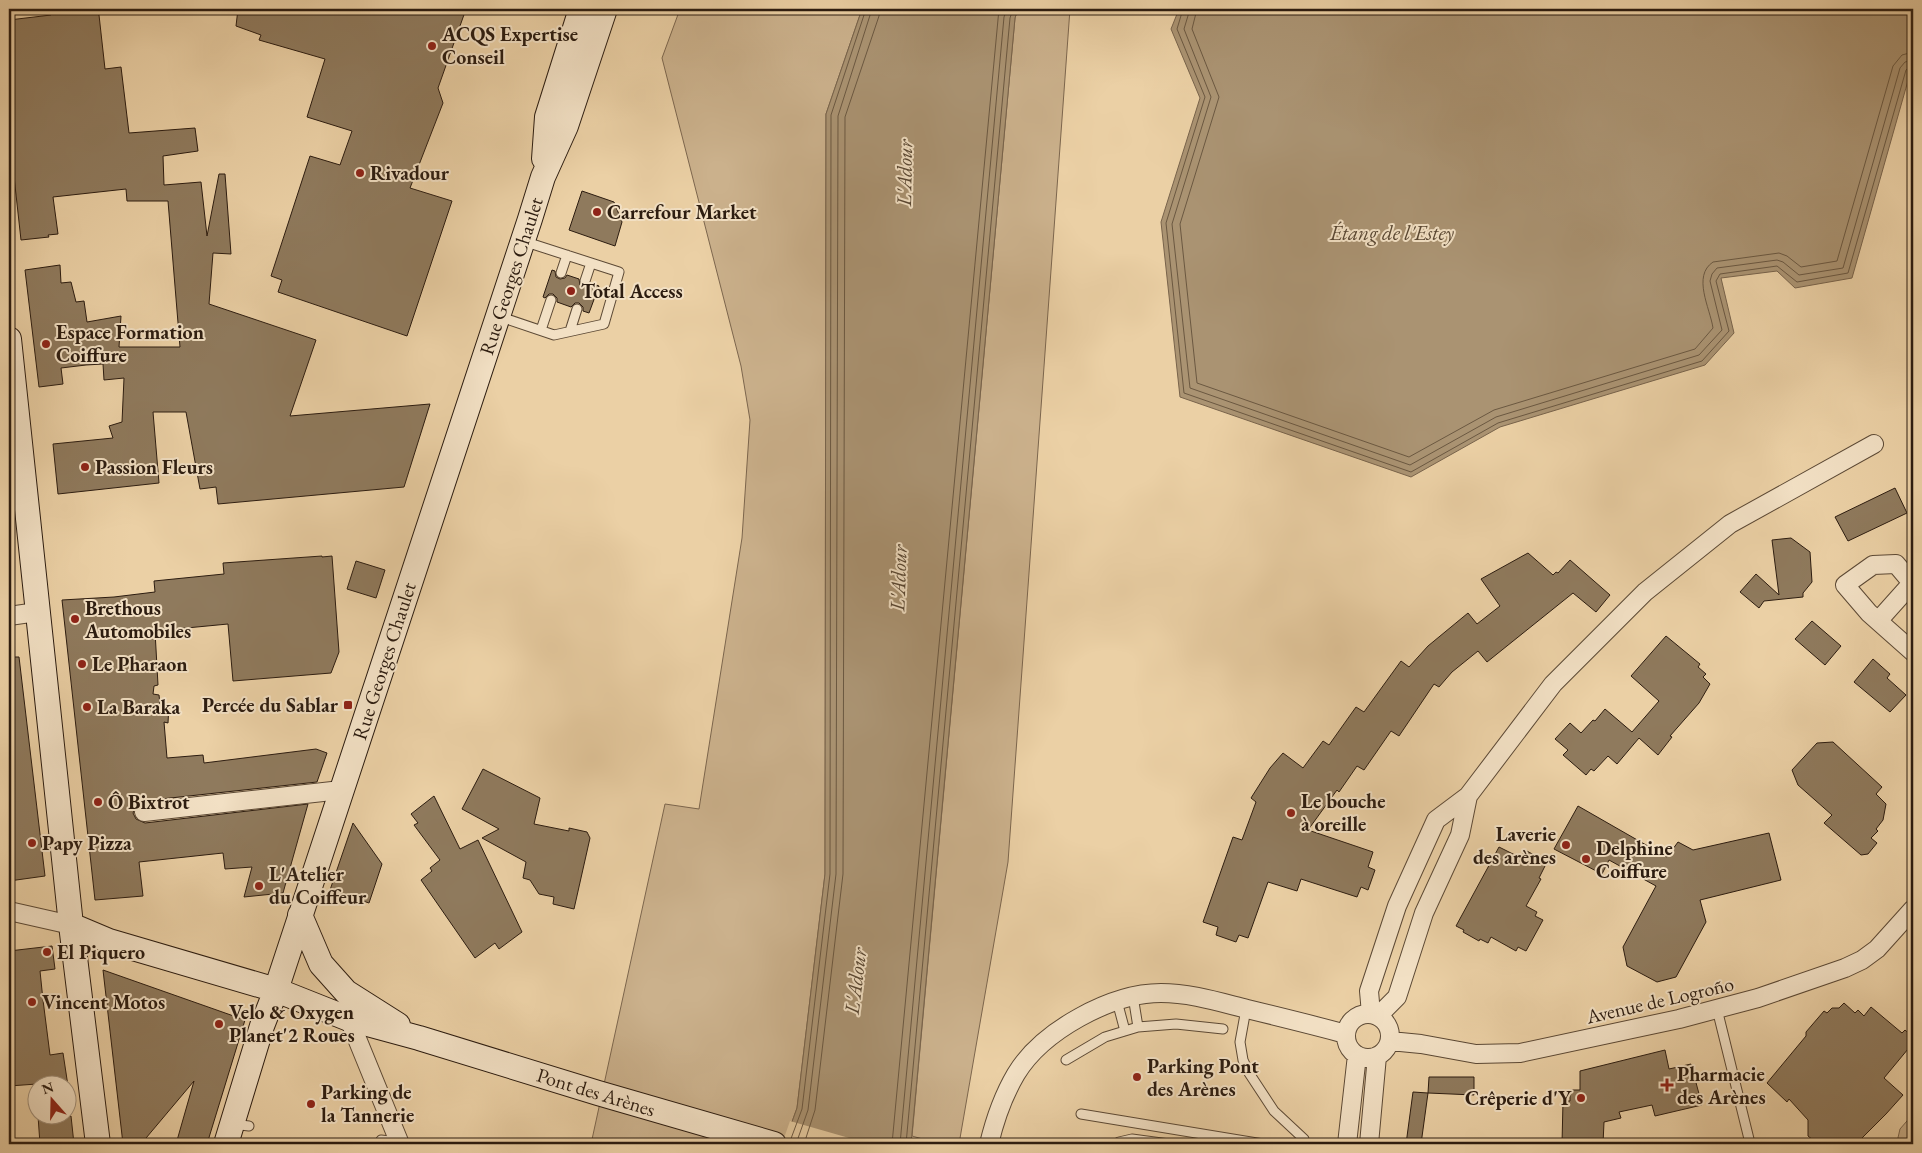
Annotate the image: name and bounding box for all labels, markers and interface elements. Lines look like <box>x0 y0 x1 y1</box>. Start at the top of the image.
place label: ACQS Expertise Conseil <box>441 21 578 70</box>
marker: ACQS Expertise Conseil <box>426 40 438 52</box>
water label: L'Adour <box>890 138 918 208</box>
place label: Rivadour <box>370 160 450 186</box>
marker: Rivadour <box>354 167 366 179</box>
street label: Rue Georges Chaulet <box>473 193 549 358</box>
place label: Carrefour Market <box>607 199 757 225</box>
marker: Carrefour Market <box>591 206 603 218</box>
water label: Étang de l'Estey <box>1329 219 1455 246</box>
place label: Total Access <box>581 278 683 304</box>
marker: Total Access <box>565 285 577 297</box>
place label: Espace Formation Coiffure <box>56 319 204 368</box>
marker: Espace Formation Coiffure <box>40 338 52 350</box>
place label: Passion Fleurs <box>95 454 213 480</box>
marker: Passion Fleurs <box>79 461 91 473</box>
water label: L'Adour <box>883 543 913 613</box>
street label: Rue Georges Chaulet <box>346 578 422 743</box>
place label: Brethous Automobiles <box>84 595 191 644</box>
marker: Brethous Automobiles <box>69 613 81 625</box>
place label: Le Pharaon <box>92 651 188 677</box>
marker: Le Pharaon <box>76 658 88 670</box>
place label: Percée du Sablar <box>202 692 339 718</box>
place label: La Baraka <box>97 694 180 720</box>
marker: Percée du Sablar <box>342 699 354 711</box>
marker: La Baraka <box>81 701 93 713</box>
place label: Le bouche à oreille <box>1301 788 1386 837</box>
place label: Ô Bixtrot <box>108 789 190 815</box>
marker: Ô Bixtrot <box>92 796 104 808</box>
marker: Le bouche à oreille <box>1285 807 1297 819</box>
place label: Laverie des arènes <box>1473 821 1556 870</box>
place label: Papy Pizza <box>42 830 132 856</box>
place label: Delphine Coiffure <box>1596 835 1673 884</box>
marker: Papy Pizza <box>26 837 38 849</box>
marker: Laverie des arènes <box>1560 839 1572 851</box>
marker: Delphine Coiffure <box>1580 853 1592 865</box>
place label: L'Atelier du Coiffeur <box>269 861 367 910</box>
marker: L'Atelier du Coiffeur <box>253 880 265 892</box>
place label: El Piquero <box>57 939 145 965</box>
water label: L'Adour <box>837 945 873 1017</box>
marker: El Piquero <box>41 946 53 958</box>
street label: Avenue de Logroño <box>1583 970 1736 1030</box>
place label: Vincent Motos <box>42 989 165 1015</box>
marker: Vincent Motos <box>26 996 38 1008</box>
place label: Velo & Oxygen Planet'2 Roues <box>229 999 355 1048</box>
marker: Velo & Oxygen Planet'2 Roues <box>213 1018 225 1030</box>
place label: Parking Pont des Arènes <box>1147 1053 1259 1102</box>
place label: Pharmacie des Arènes <box>1677 1061 1766 1110</box>
street label: Pont des Arènes <box>534 1062 658 1122</box>
marker: Parking Pont des Arènes <box>1131 1071 1143 1083</box>
north arrow <box>28 1076 78 1126</box>
text: N <box>39 1077 57 1098</box>
place label: Parking de la Tannerie <box>321 1079 414 1128</box>
marker: Pharmacie des Arènes <box>1661 1079 1673 1091</box>
place label: Crêperie d'Y <box>1465 1085 1572 1111</box>
marker: Crêperie d'Y <box>1575 1092 1587 1104</box>
marker: Parking de la Tannerie <box>305 1098 317 1110</box>

